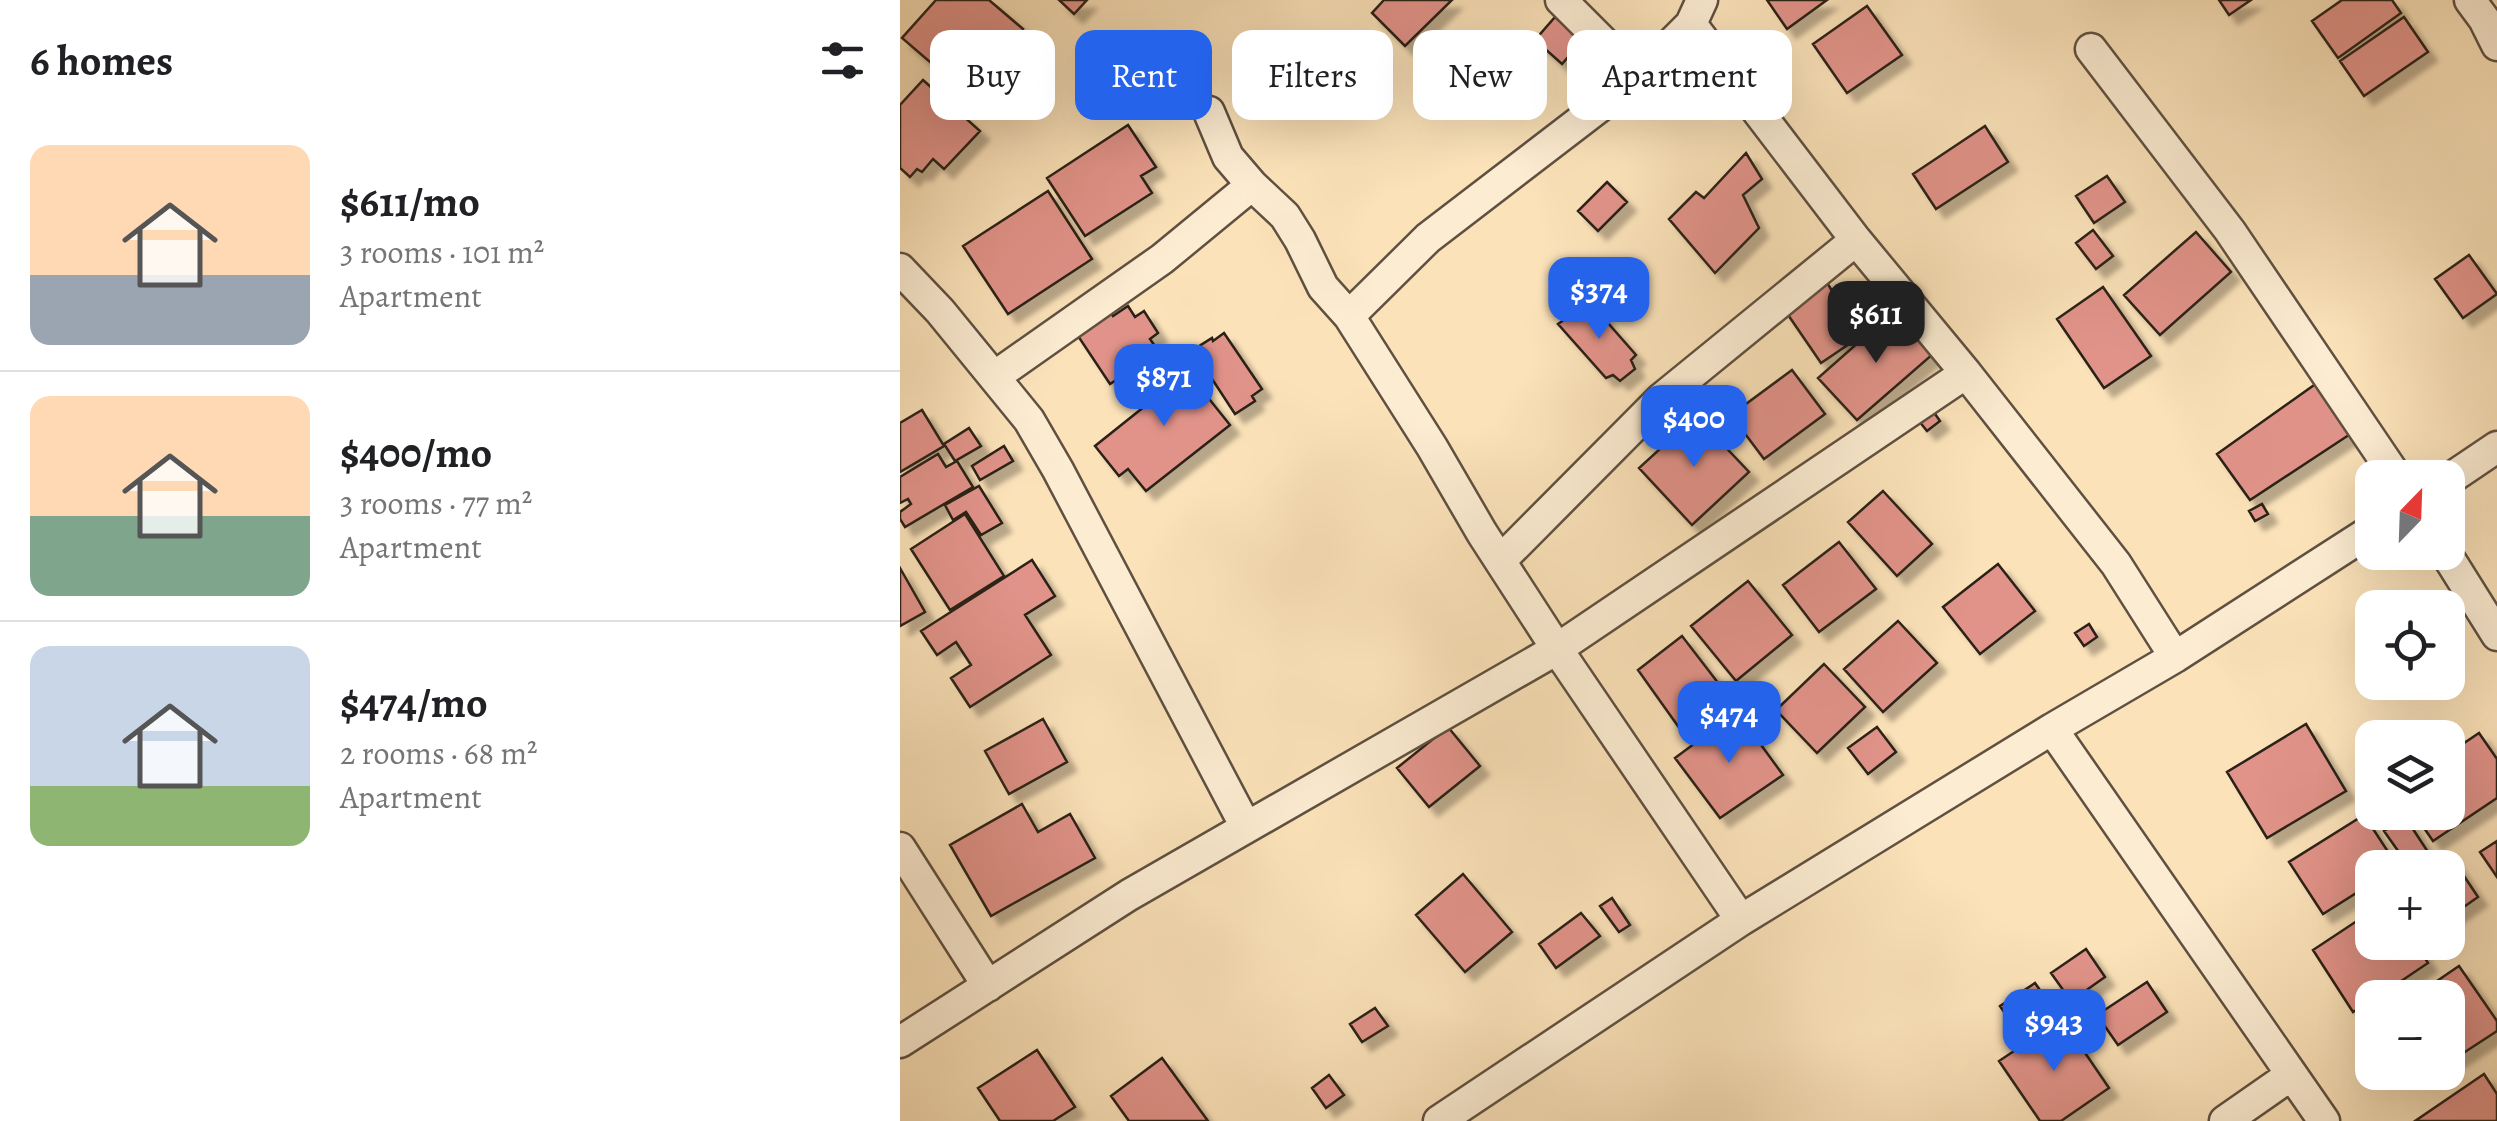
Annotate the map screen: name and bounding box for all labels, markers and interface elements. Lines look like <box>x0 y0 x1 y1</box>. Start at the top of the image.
chip: Buy <box>930 30 1055 120</box>
chip: Rent <box>1075 30 1212 120</box>
chip: Filters <box>1232 30 1393 120</box>
chip: New <box>1413 30 1547 120</box>
chip: Apartment <box>1567 30 1792 120</box>
text: 6 homes <box>30 32 173 89</box>
icon: filters <box>815 33 870 88</box>
text: $611/mo <box>340 173 480 230</box>
icon: home <box>110 185 230 305</box>
text: 3 rooms · 101 m² <box>340 230 544 274</box>
pin: $374 <box>1540 257 1658 342</box>
text: $374 <box>1570 267 1628 311</box>
text: Apartment <box>340 274 482 318</box>
pin: $611 <box>1817 281 1935 366</box>
text: $611 <box>1850 291 1902 335</box>
pin: $871 <box>1105 344 1223 429</box>
text: $871 <box>1136 354 1192 398</box>
pin: $400 <box>1635 385 1753 470</box>
text: $400 <box>1663 395 1725 439</box>
text: $400/mo <box>340 424 492 481</box>
icon: home <box>110 436 230 556</box>
north arrow <box>2355 460 2465 570</box>
map controls <box>2355 460 2465 1090</box>
text: 3 rooms · 77 m² <box>340 481 532 525</box>
text: Apartment <box>340 525 482 569</box>
button: locate <box>2355 590 2465 700</box>
text: $474/mo <box>340 674 488 731</box>
pin: $474 <box>1670 681 1788 766</box>
icon: home <box>110 686 230 806</box>
text: $474 <box>1700 691 1758 735</box>
button: layers <box>2355 720 2465 830</box>
text: 2 rooms · 68 m² <box>340 731 538 775</box>
text: Apartment <box>340 775 482 819</box>
button: + <box>2355 850 2465 960</box>
button: − <box>2355 980 2465 1090</box>
pin: $943 <box>1995 989 2113 1074</box>
text: $943 <box>2025 999 2083 1043</box>

